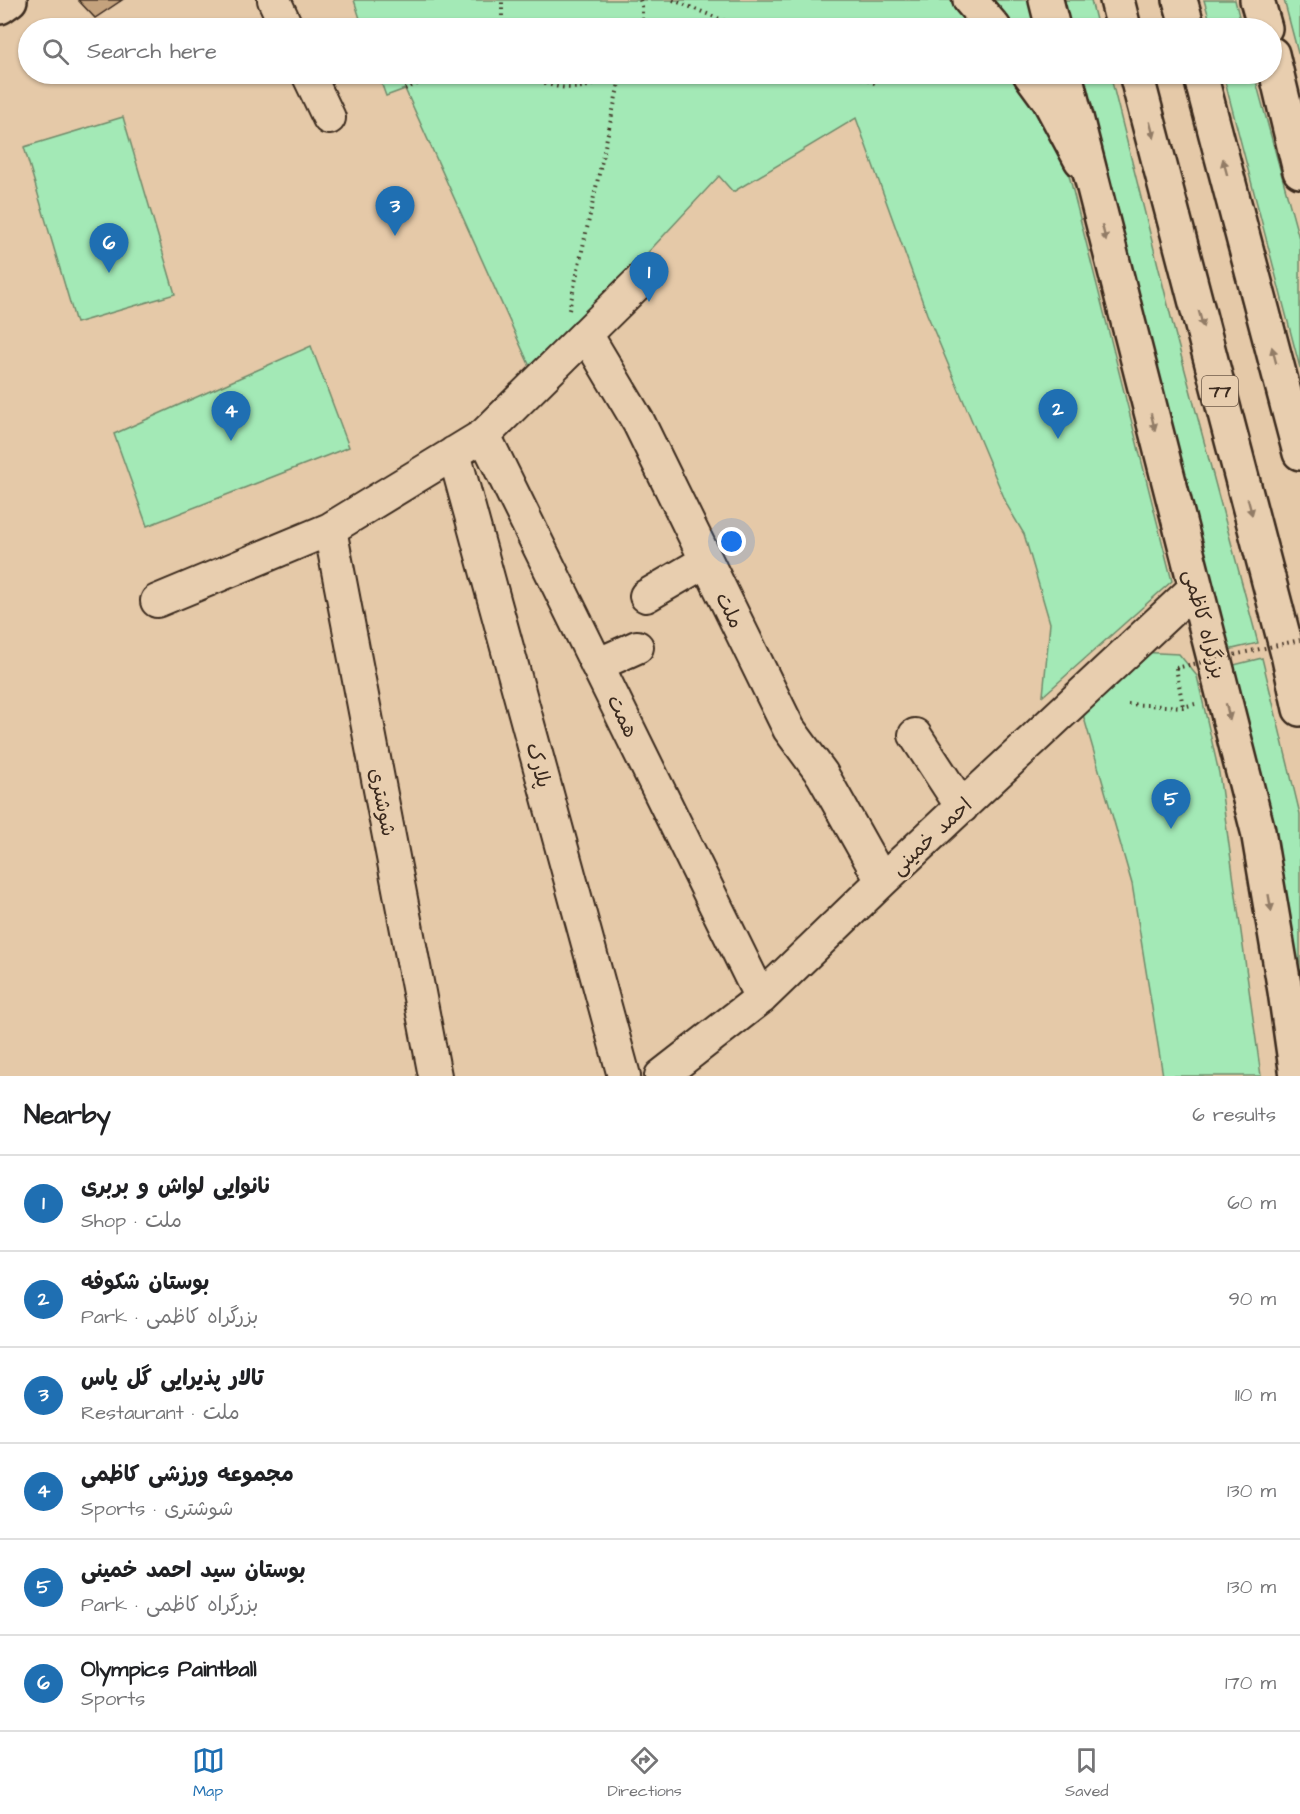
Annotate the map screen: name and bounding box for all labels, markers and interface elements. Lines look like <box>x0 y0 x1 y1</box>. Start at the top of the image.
search box <box>18 18 1282 84</box>
icon: search <box>39 35 72 68</box>
text: Search here <box>87 36 217 67</box>
one-way arrow <box>1147 121 1157 139</box>
one-way arrow <box>1219 158 1229 176</box>
pin: 3 <box>376 186 414 236</box>
pin: 6 <box>90 224 128 273</box>
one-way arrow <box>1100 224 1110 242</box>
pin: 1 <box>630 252 668 302</box>
one-way arrow <box>1197 310 1206 328</box>
one-way arrow <box>1269 346 1279 365</box>
road number: 77 <box>1202 376 1238 406</box>
pin: 2 <box>1038 390 1078 439</box>
pin: 4 <box>212 392 250 441</box>
one-way arrow <box>1148 413 1158 431</box>
one-way arrow <box>1246 499 1255 517</box>
your location <box>717 527 746 556</box>
street label: بزرگراه کاظمی <box>1176 566 1232 682</box>
street label: ملت <box>708 588 750 633</box>
street label: همت <box>600 690 644 743</box>
one-way arrow <box>1224 703 1234 722</box>
street label: پلارک <box>519 740 557 791</box>
street label: شوشتری <box>362 766 402 839</box>
pin: 5 <box>1152 780 1190 829</box>
street label: احمد خمینی <box>885 792 979 882</box>
one-way arrow <box>1266 894 1275 913</box>
text: Nearby <box>24 1097 111 1133</box>
text: 6 results <box>1192 1101 1276 1129</box>
text: نانوایی لواش و بربری <box>81 1171 272 1202</box>
text: 1 <box>42 1189 45 1217</box>
text: 60 m <box>1227 1189 1276 1217</box>
text: Shop · ملت <box>81 1207 182 1235</box>
text: بوستان شکوفه <box>81 1267 209 1298</box>
text: 2 <box>38 1285 49 1313</box>
text: 90 m <box>1228 1285 1276 1313</box>
text: Park · بزرگراه کاظمی <box>81 1303 258 1331</box>
text: تالار پذیرایی گل یاس <box>81 1363 264 1394</box>
text: 3 <box>38 1381 49 1409</box>
text: 110 m <box>1235 1381 1276 1409</box>
text: Restaurant · ملت <box>81 1399 240 1427</box>
text: مجموعه ورزشی کاظمی <box>81 1459 294 1490</box>
text: 4 <box>37 1477 50 1505</box>
text: 130 m <box>1227 1477 1276 1505</box>
text: Sports · شوشتری <box>81 1495 233 1523</box>
text: بوستان سید احمد خمینی <box>81 1555 306 1586</box>
text: 5 <box>36 1573 51 1601</box>
text: 130 m <box>1227 1573 1276 1601</box>
text: Park · بزرگراه کاظمی <box>81 1591 258 1619</box>
text: Olympics Paintball <box>81 1654 257 1685</box>
text: 6 <box>37 1669 50 1697</box>
text: 170 m <box>1225 1669 1276 1697</box>
text: Sports <box>81 1685 145 1713</box>
tab: Map <box>192 1744 225 1802</box>
tab: Directions <box>608 1744 682 1802</box>
tab: Saved <box>1065 1744 1108 1802</box>

